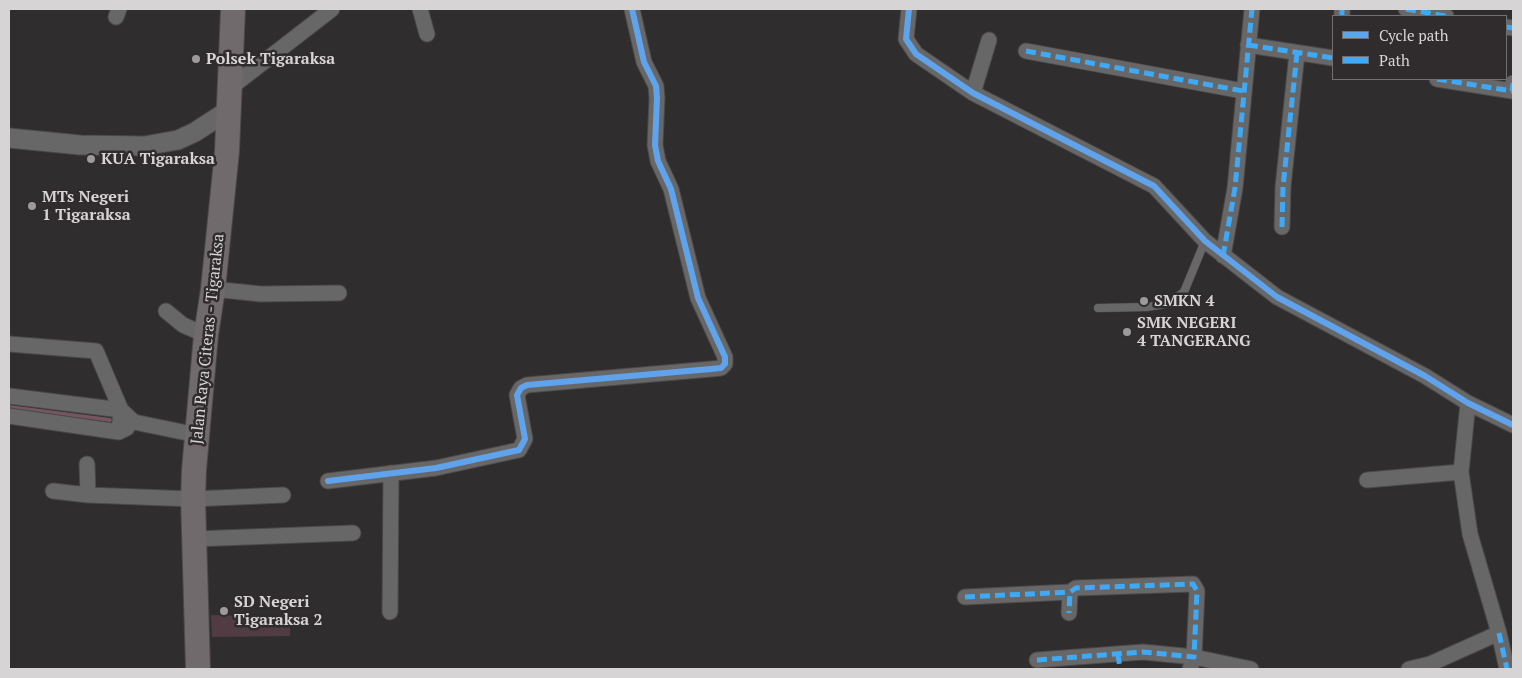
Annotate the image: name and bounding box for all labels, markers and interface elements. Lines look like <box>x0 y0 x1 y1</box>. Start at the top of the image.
legend <box>1332 15 1507 80</box>
text: Cycle path <box>1379 25 1449 45</box>
place label: Polsek Tigaraksa <box>206 49 335 69</box>
text: Path <box>1379 50 1410 70</box>
marker: Polsek Tigaraksa <box>190 53 202 65</box>
place label: KUA Tigaraksa <box>101 149 215 169</box>
marker: KUA Tigaraksa <box>85 153 97 165</box>
place label: MTs Negeri 1 Tigaraksa <box>42 187 131 225</box>
marker: MTs Negeri 1 Tigaraksa <box>26 200 38 212</box>
street label: Jalan Raya Citeras - Tigaraksa <box>187 233 229 445</box>
place label: SMKN 4 <box>1154 291 1215 311</box>
marker: SMKN 4 <box>1138 295 1150 307</box>
place label: SMK NEGERI 4 TANGERANG <box>1137 313 1251 351</box>
marker: SMK NEGERI 4 TANGERANG <box>1121 326 1133 338</box>
place label: SD Negeri Tigaraksa 2 <box>234 592 323 630</box>
marker: SD Negeri Tigaraksa 2 <box>218 605 230 617</box>

